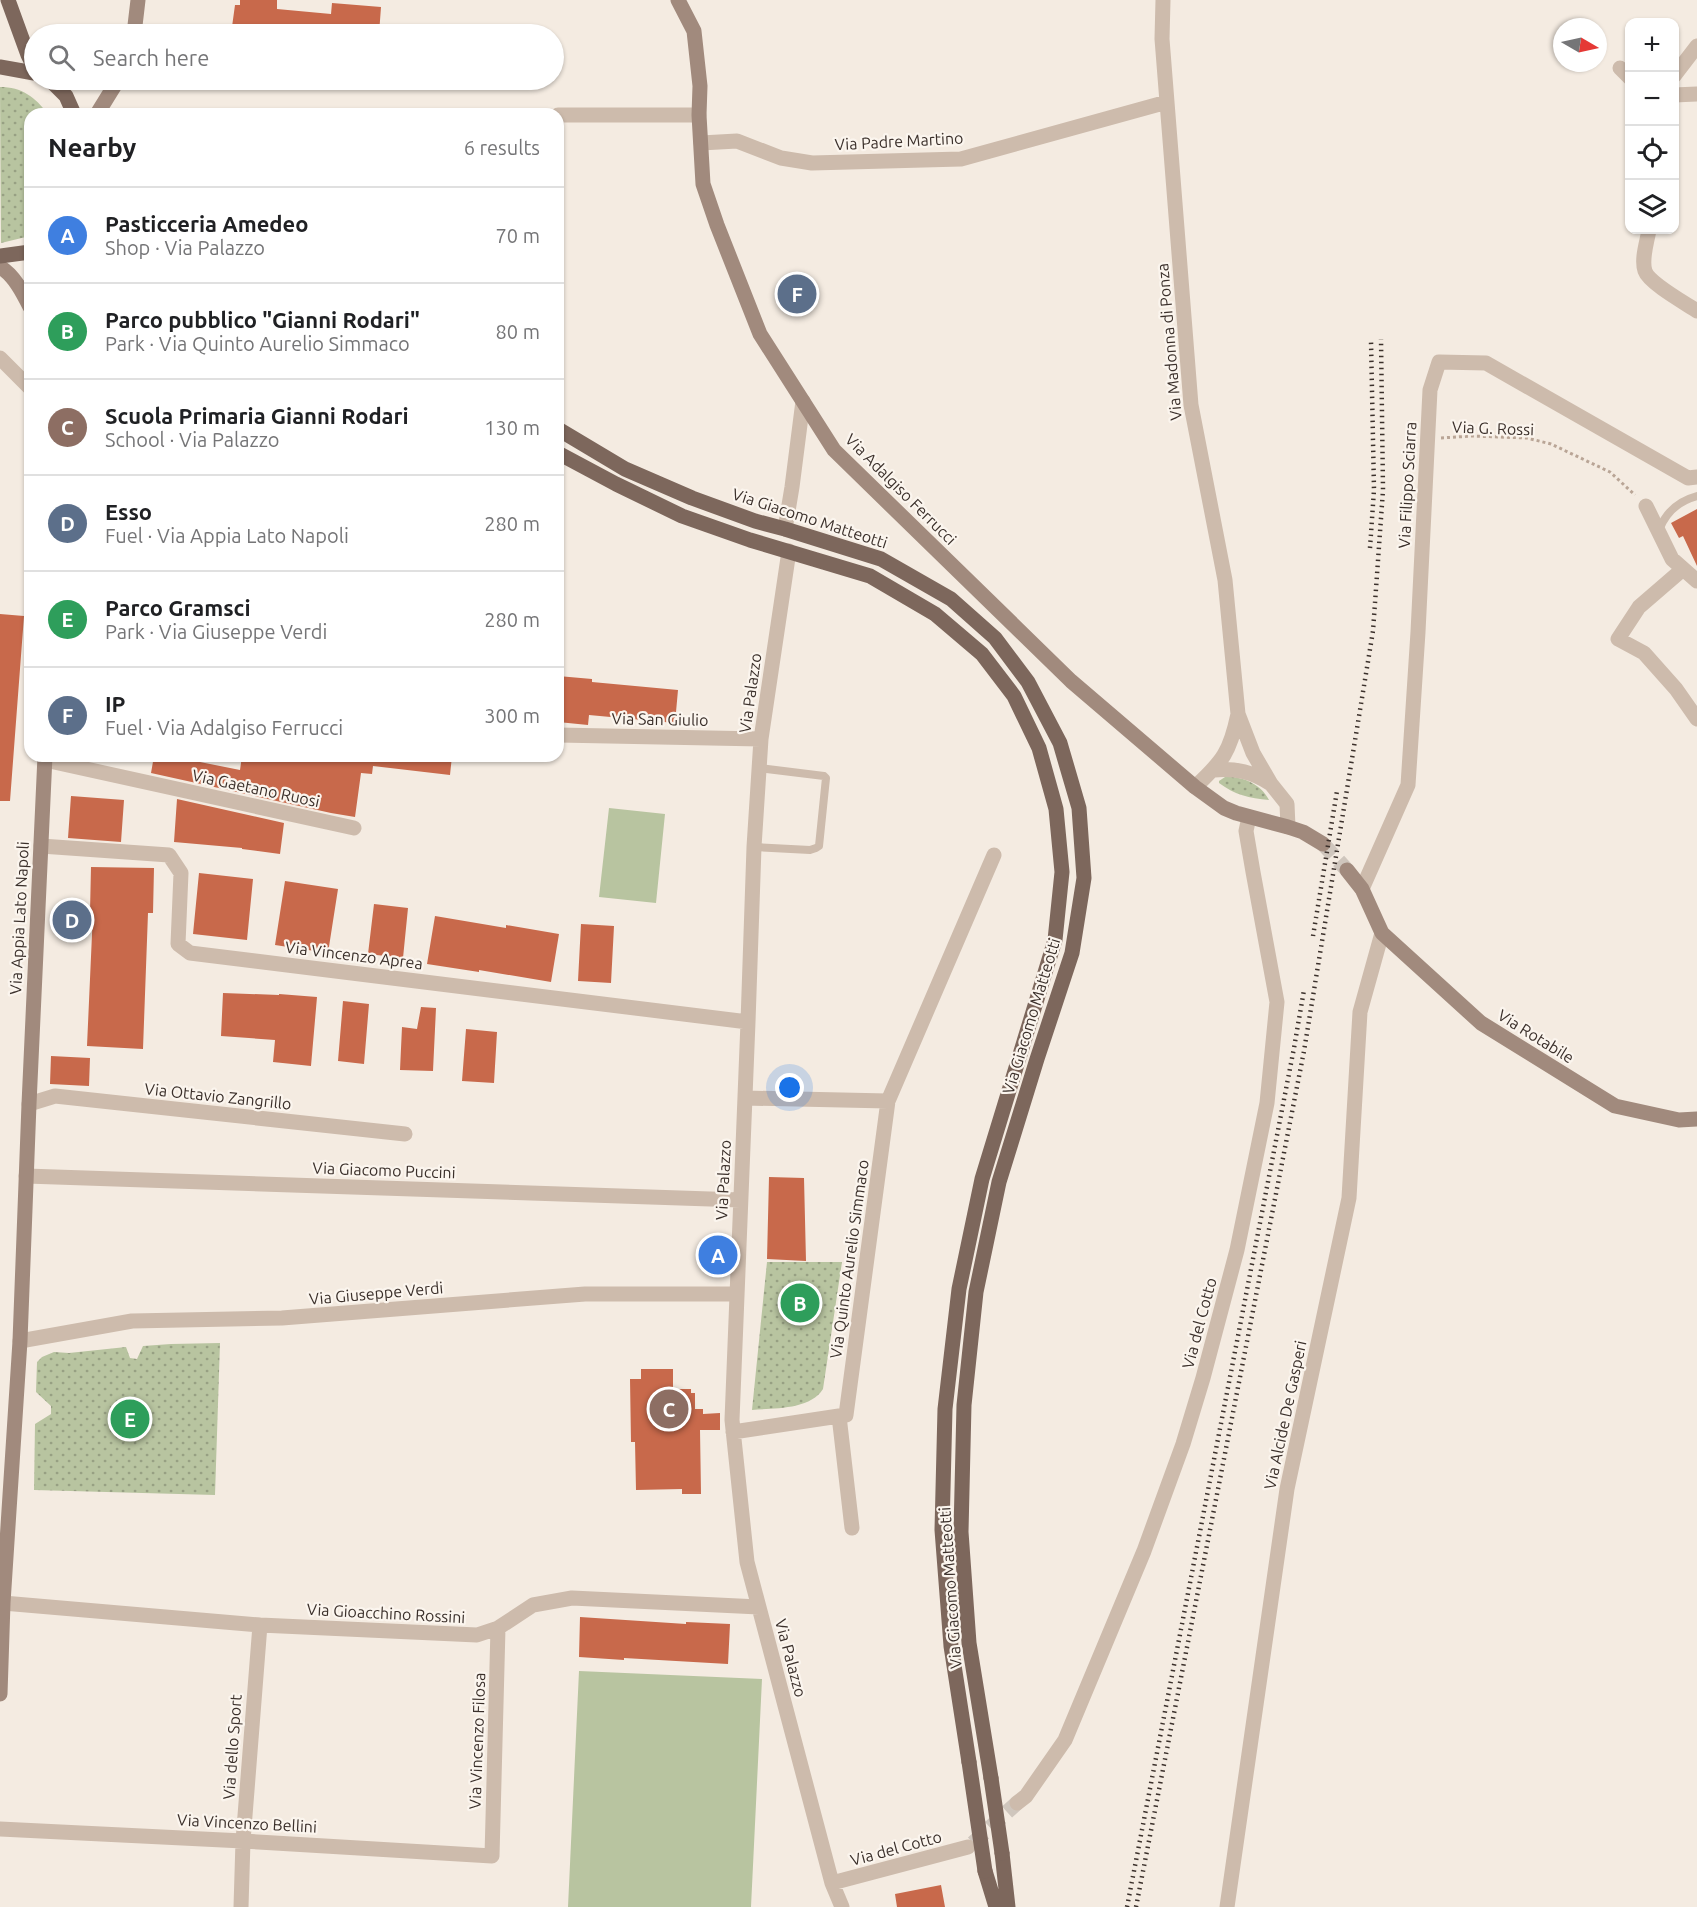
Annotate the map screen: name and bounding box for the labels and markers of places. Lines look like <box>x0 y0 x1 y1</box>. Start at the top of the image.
pin: F <box>778 272 816 316</box>
pin: D <box>52 898 92 942</box>
pin: A <box>698 1232 738 1278</box>
pin: B <box>780 1280 820 1326</box>
pin: C <box>650 1386 688 1432</box>
pin: E <box>110 1396 150 1442</box>

